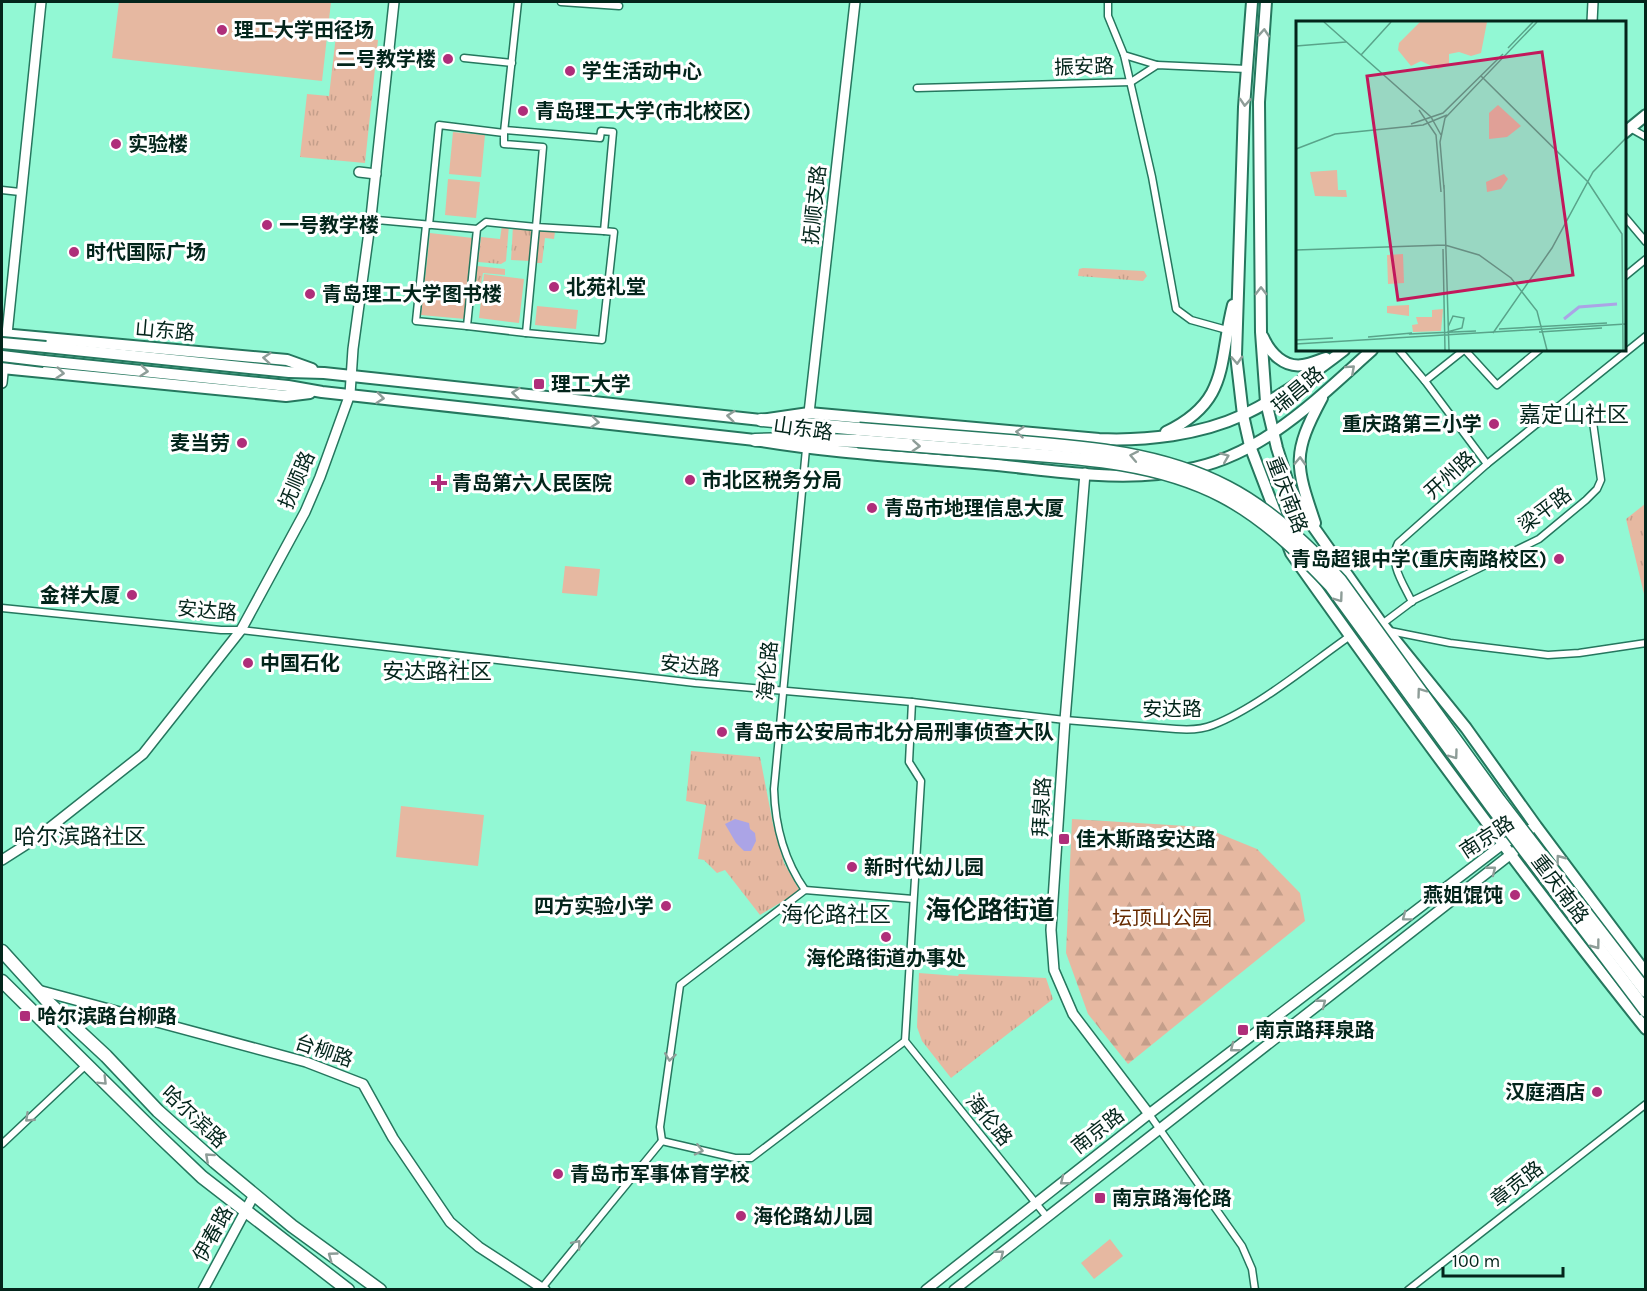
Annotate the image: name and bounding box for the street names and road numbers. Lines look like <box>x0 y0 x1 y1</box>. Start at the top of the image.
street label: 振安路 <box>1054 54 1114 80</box>
street label: 抚顺支路 <box>799 164 831 246</box>
street label: 山东路 <box>134 317 196 345</box>
street label: 瑞昌路 <box>1268 362 1328 418</box>
street label: 山东路 <box>772 413 834 445</box>
street label: 开州路 <box>1420 446 1480 504</box>
street label: 抚顺路 <box>275 448 319 512</box>
street label: 重庆南路 <box>1262 454 1312 536</box>
street label: 梁平路 <box>1514 483 1576 537</box>
street label: 安达路 <box>176 597 238 625</box>
street label: 海伦路 <box>754 640 782 702</box>
street label: 安达路 <box>659 651 721 681</box>
street label: 安达路 <box>1142 698 1202 721</box>
street label: 拜泉路 <box>1029 776 1055 838</box>
street label: 南京路 <box>1456 811 1518 863</box>
street label: 重庆南路 <box>1527 850 1593 928</box>
street label: 台柳路 <box>292 1030 356 1072</box>
street label: 哈尔滨路 <box>157 1081 231 1153</box>
street label: 海伦路 <box>961 1089 1017 1151</box>
street label: 南京路 <box>1067 1103 1129 1159</box>
street label: 章贡路 <box>1486 1156 1548 1212</box>
street label: 伊春路 <box>188 1202 238 1266</box>

